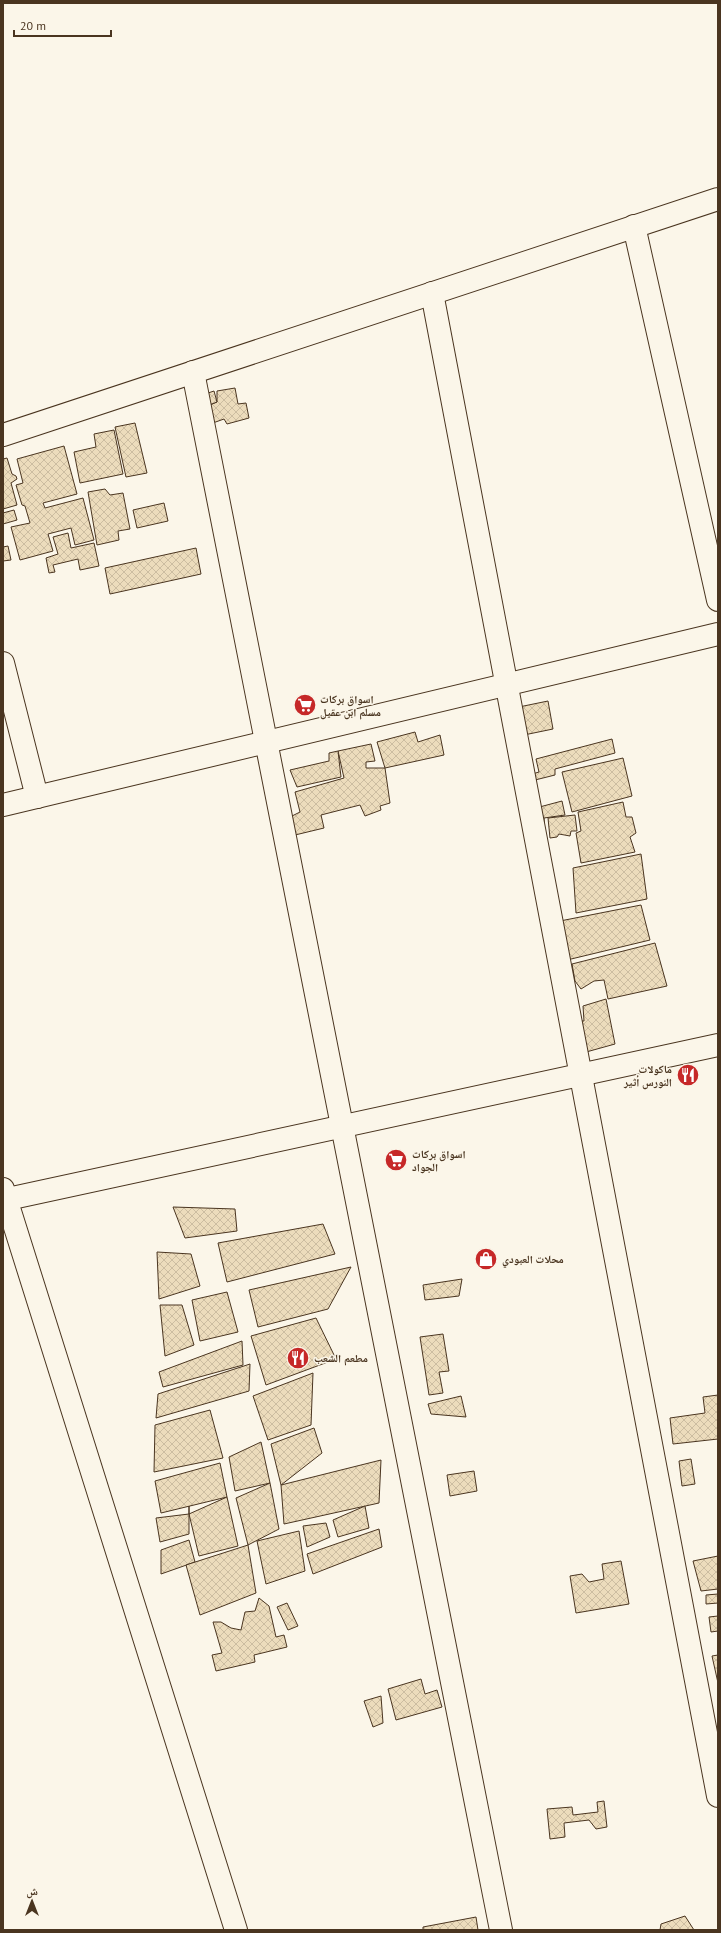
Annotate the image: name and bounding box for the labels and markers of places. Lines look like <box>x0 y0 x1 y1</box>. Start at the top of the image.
supermarket icon: اسواق بركات مسلم ابن عقيل <box>292 692 318 718</box>
place label: اسواق بركات مسلم ابن عقيل <box>320 692 381 720</box>
place label: ماكولات النورس أثير <box>623 1062 672 1090</box>
restaurant icon: ماكولات النورس أثير <box>675 1062 701 1088</box>
supermarket icon: اسواق بركات الجواد <box>383 1147 409 1173</box>
place label: اسواق بركات الجواد <box>412 1147 466 1174</box>
shop icon: محلات العبودي <box>473 1246 499 1272</box>
place label: محلات العبودي <box>502 1252 564 1268</box>
restaurant icon: مطعم الشعب <box>285 1345 311 1371</box>
place label: مطعم الشعب <box>314 1351 368 1366</box>

